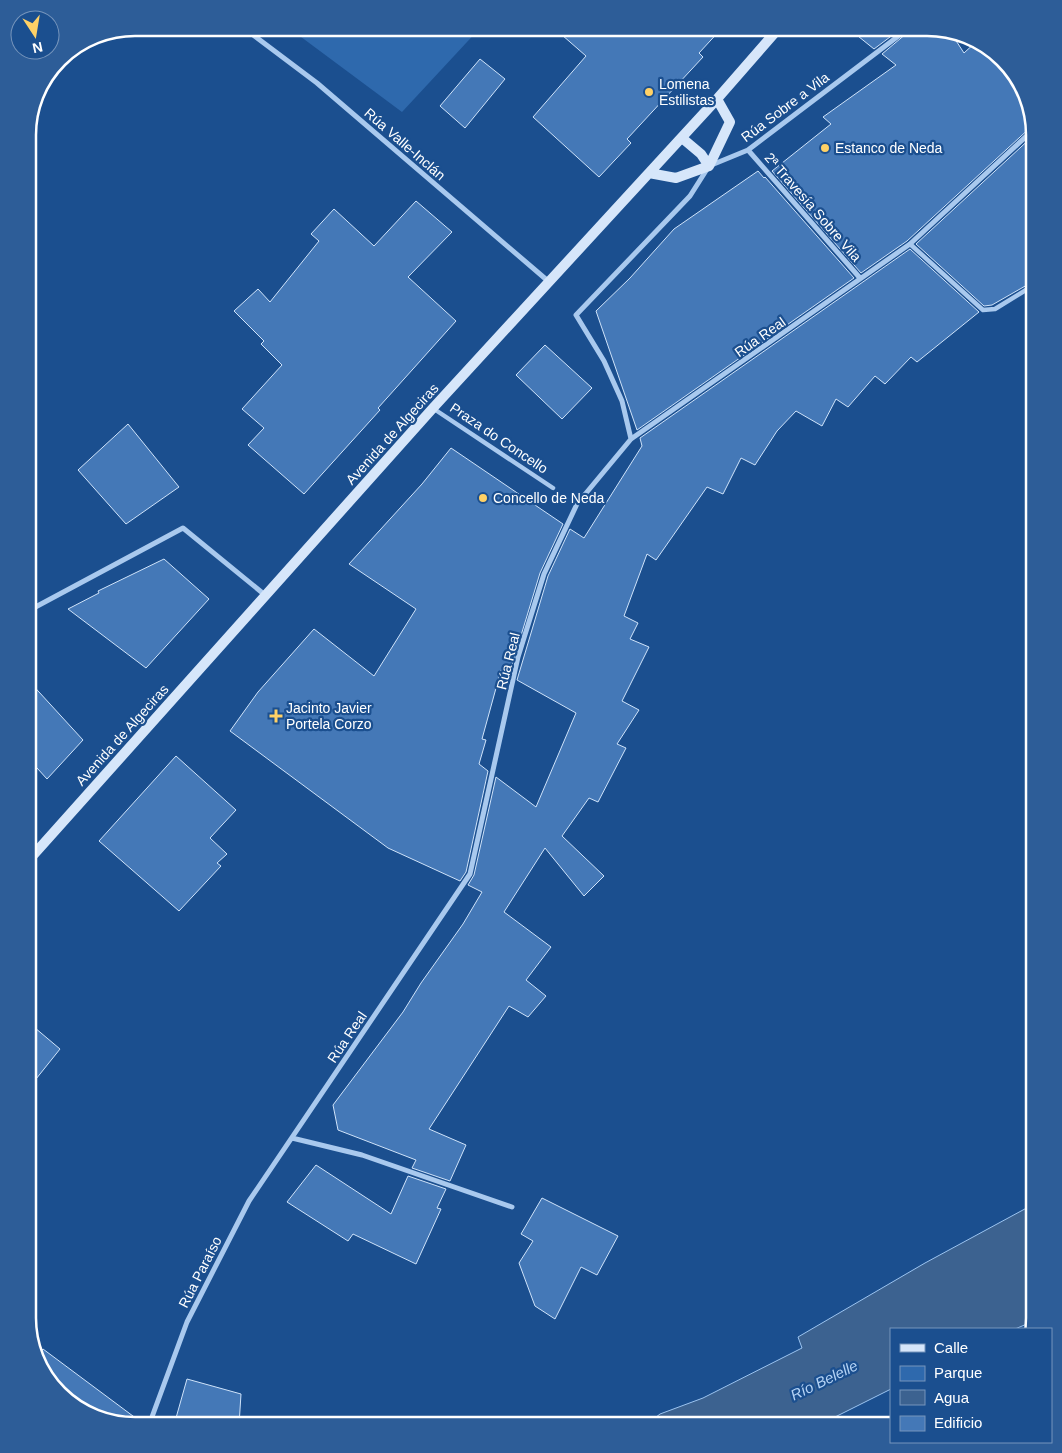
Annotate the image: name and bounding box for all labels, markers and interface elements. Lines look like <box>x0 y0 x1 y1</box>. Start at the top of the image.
north arrow <box>10 10 60 60</box>
text: N <box>31 39 44 57</box>
street label: Rúa Sobre a Vila <box>738 69 832 145</box>
place label: Lomena Estilistas <box>659 76 714 108</box>
marker: Lomena Estilistas <box>643 86 655 98</box>
street label: Rúa Valle-Inclán <box>361 105 449 183</box>
place label: Estanco de Neda <box>835 140 943 156</box>
marker: Estanco de Neda <box>819 142 831 154</box>
street label: 2ª Travesía Sobre Vila <box>761 149 865 265</box>
street label: Rúa Real <box>732 314 788 360</box>
street label: Avenida de Algeciras <box>342 380 442 488</box>
street label: Praza do Concello <box>447 399 551 477</box>
place label: Concello de Neda <box>493 490 605 506</box>
marker: Concello de Neda <box>477 492 489 504</box>
street label: Rúa Real <box>493 631 523 691</box>
street label: Avenida de Algeciras <box>72 681 172 789</box>
place label: Jacinto Javier Portela Corzo <box>286 700 372 732</box>
marker: Jacinto Javier Portela Corzo <box>270 710 282 722</box>
street label: Rúa Real <box>324 1008 370 1066</box>
street label: Rúa Paraíso <box>175 1234 225 1310</box>
legend <box>890 1328 1052 1443</box>
text: Calle <box>934 1339 968 1356</box>
water label: Río Belelle <box>788 1356 860 1404</box>
text: Parque <box>934 1364 982 1381</box>
text: Agua <box>934 1389 970 1406</box>
text: Edificio <box>934 1414 982 1431</box>

